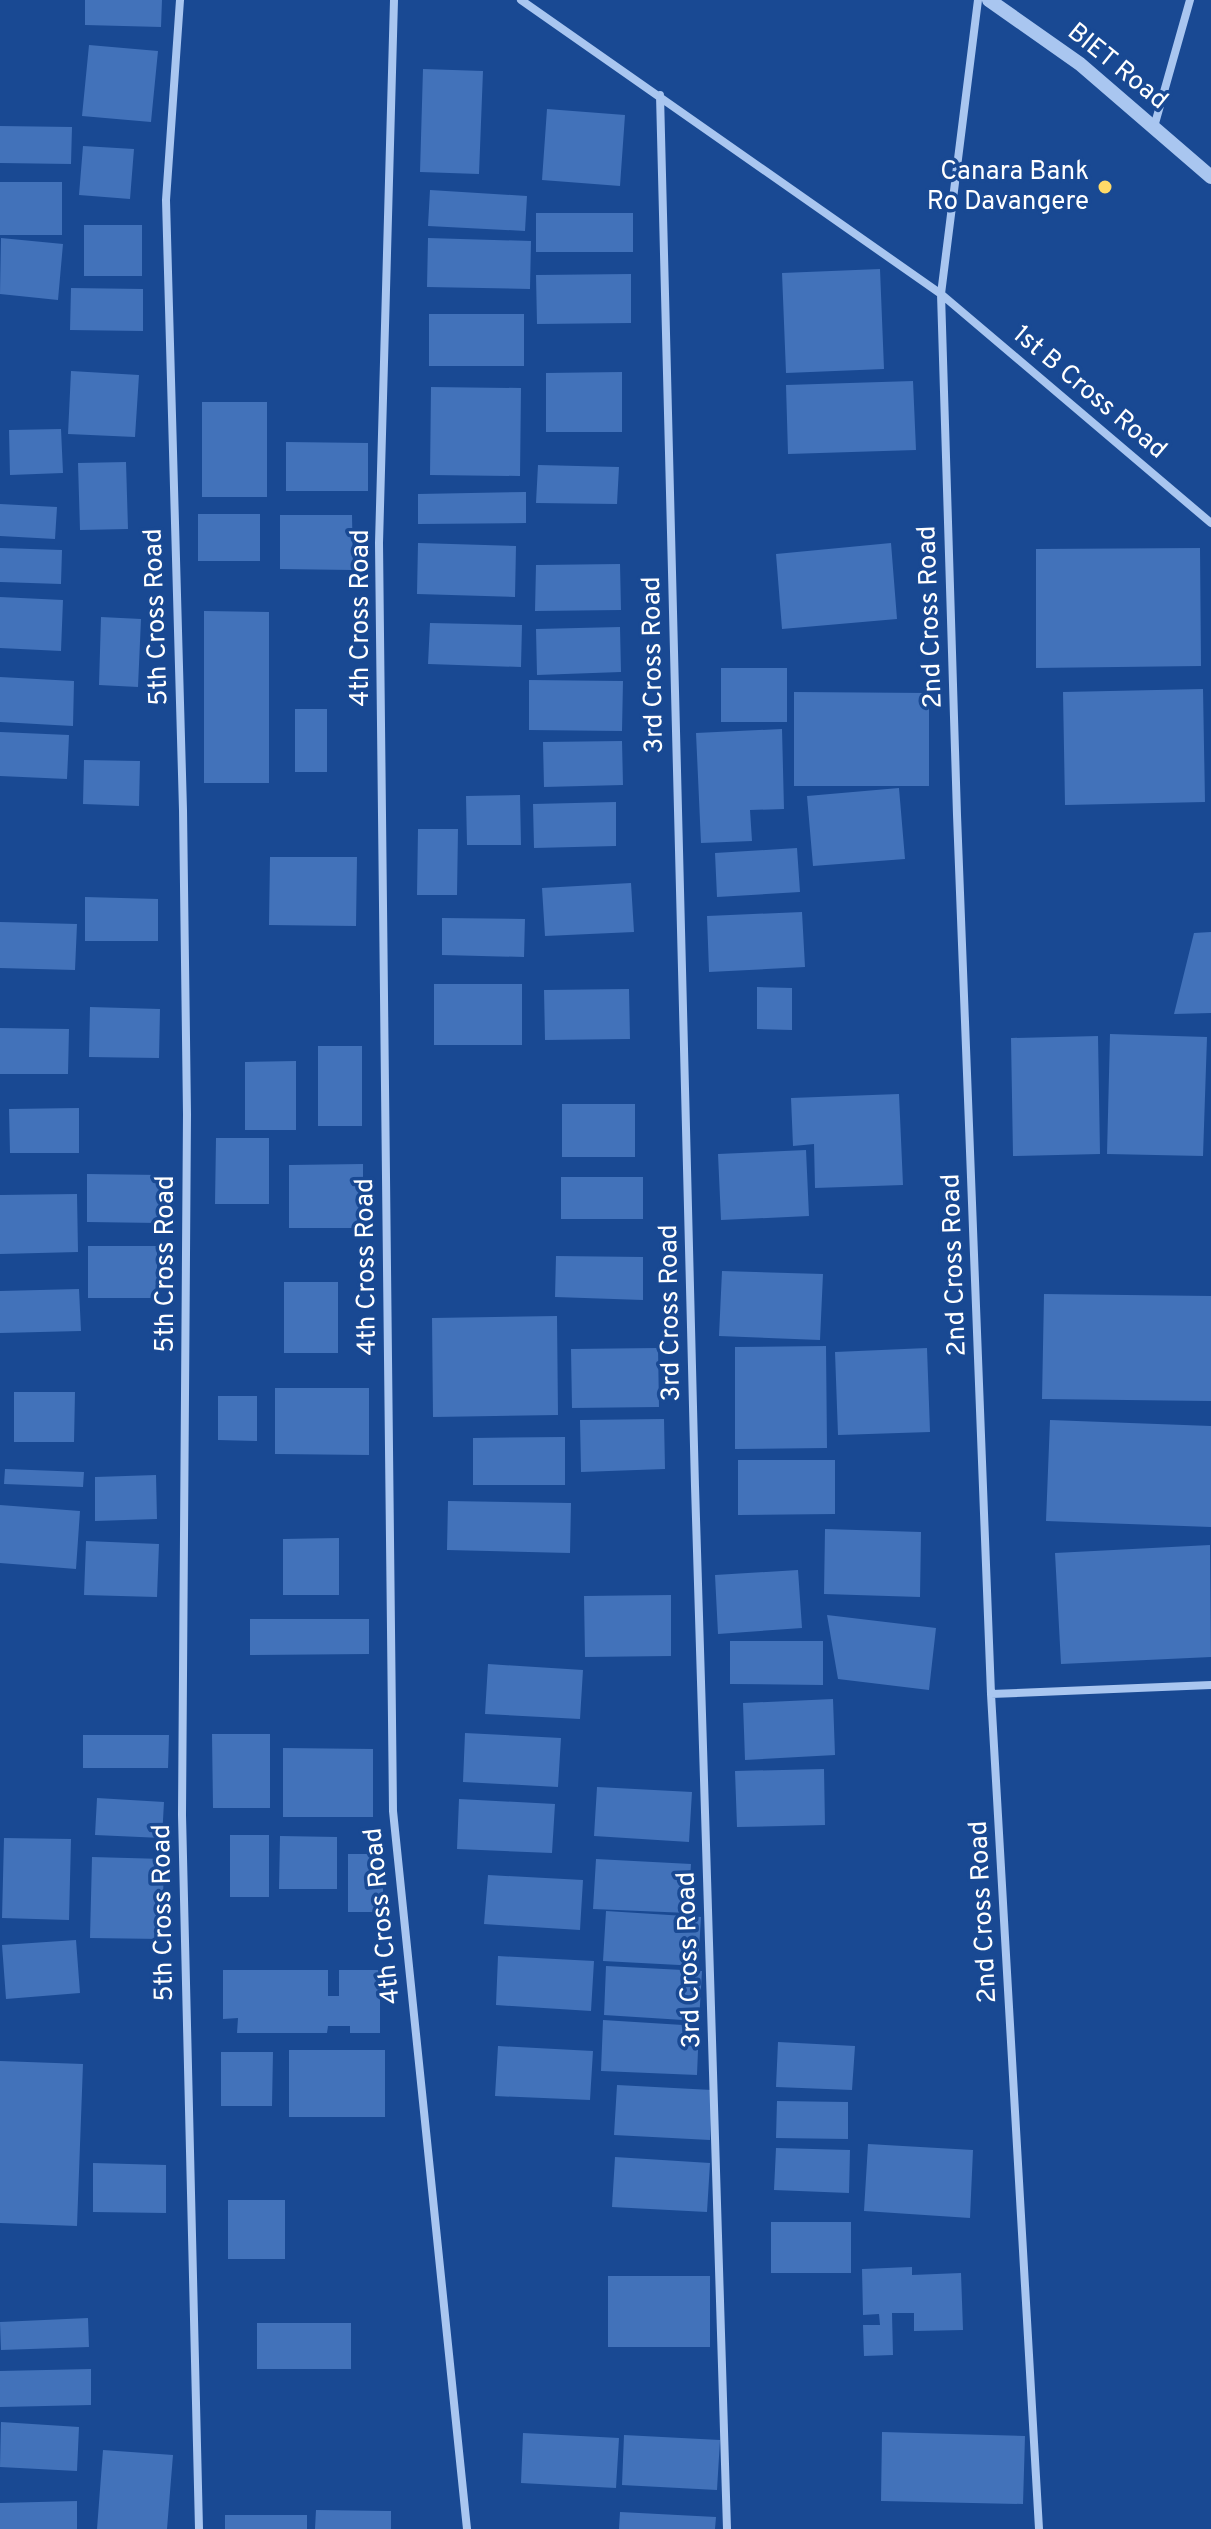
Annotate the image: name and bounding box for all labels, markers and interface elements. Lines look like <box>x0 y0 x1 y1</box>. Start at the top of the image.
street label: BIET Road <box>1060 16 1174 118</box>
place label: Canara Bank Ro Davangere <box>927 156 1089 219</box>
marker: Canara Bank Ro Davangere <box>1096 178 1114 196</box>
street label: 1st B Cross Road <box>1005 319 1173 467</box>
street label: 2nd Cross Road <box>911 525 951 709</box>
street label: 5th Cross Road <box>137 528 177 706</box>
street label: 4th Cross Road <box>345 529 378 707</box>
street label: 3rd Cross Road <box>636 576 672 754</box>
street label: 2nd Cross Road <box>935 1173 975 1357</box>
street label: 5th Cross Road <box>150 1175 183 1353</box>
street label: 4th Cross Road <box>349 1178 385 1356</box>
street label: 3rd Cross Road <box>653 1224 689 1402</box>
street label: 2nd Cross Road <box>963 1820 1005 2004</box>
street label: 5th Cross Road <box>146 1824 182 2002</box>
street label: 4th Cross Road <box>357 1826 409 2006</box>
street label: 3rd Cross Road <box>670 1871 710 2049</box>

